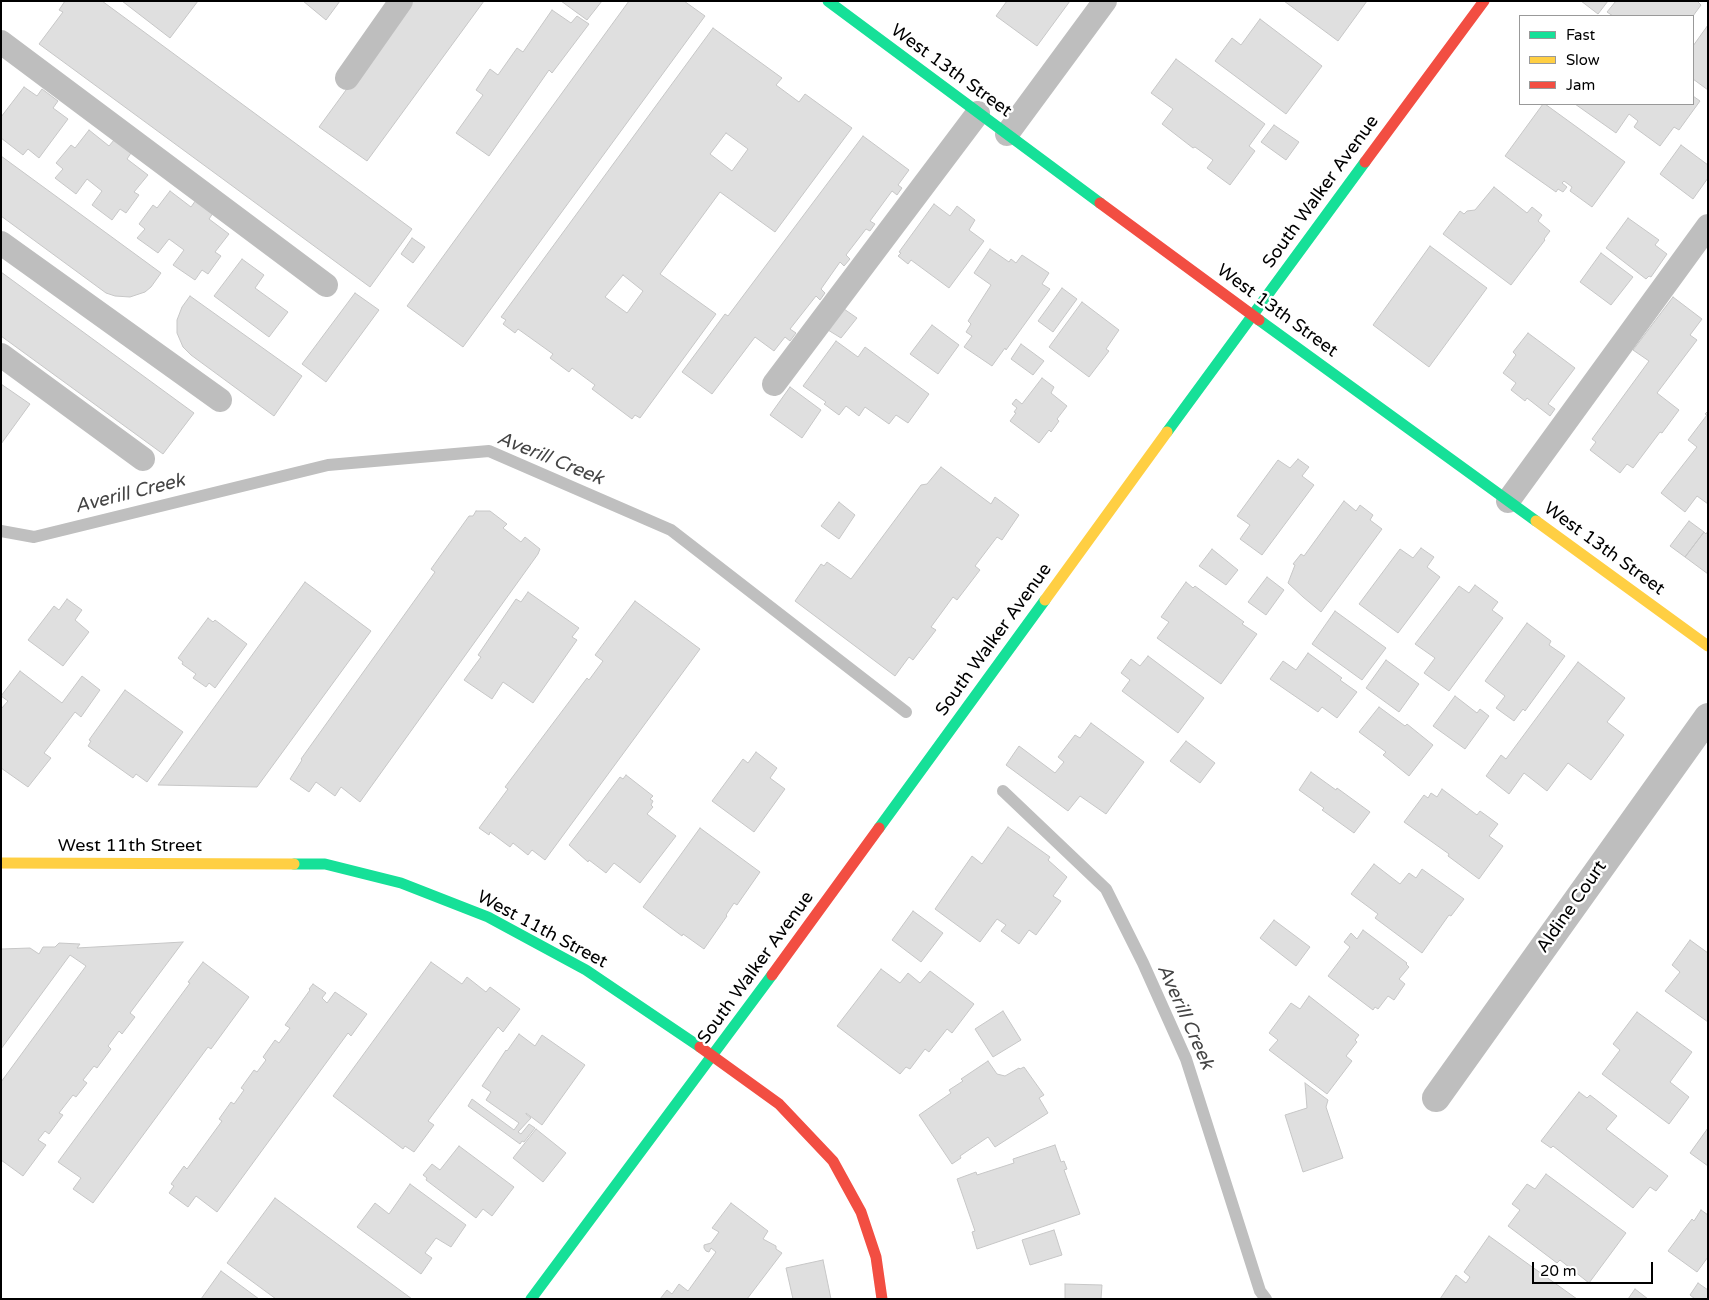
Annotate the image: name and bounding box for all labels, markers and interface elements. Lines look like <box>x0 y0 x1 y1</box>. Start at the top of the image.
legend <box>1519 15 1694 105</box>
street label: West 13th Street <box>886 20 1016 122</box>
text: Fast <box>1566 26 1595 44</box>
text: Slow <box>1566 51 1600 69</box>
text: Jam <box>1566 76 1595 94</box>
street label: South Walker Avenue <box>1258 111 1384 273</box>
street label: West 13th Street <box>1212 260 1342 362</box>
water label: Averill Creek <box>494 427 606 491</box>
water label: Averill Creek <box>73 469 187 519</box>
street label: West 13th Street <box>1539 498 1669 600</box>
street label: South Walker Avenue <box>931 559 1057 721</box>
street label: West 11th Street <box>58 835 202 857</box>
street label: Aldine Court <box>1532 857 1612 957</box>
street label: West 11th Street <box>473 887 611 973</box>
street label: South Walker Avenue <box>693 887 819 1049</box>
water label: Averill Creek <box>1152 961 1218 1073</box>
scale bar <box>1534 1252 1655 1284</box>
text: 20 m <box>1540 1262 1577 1280</box>

